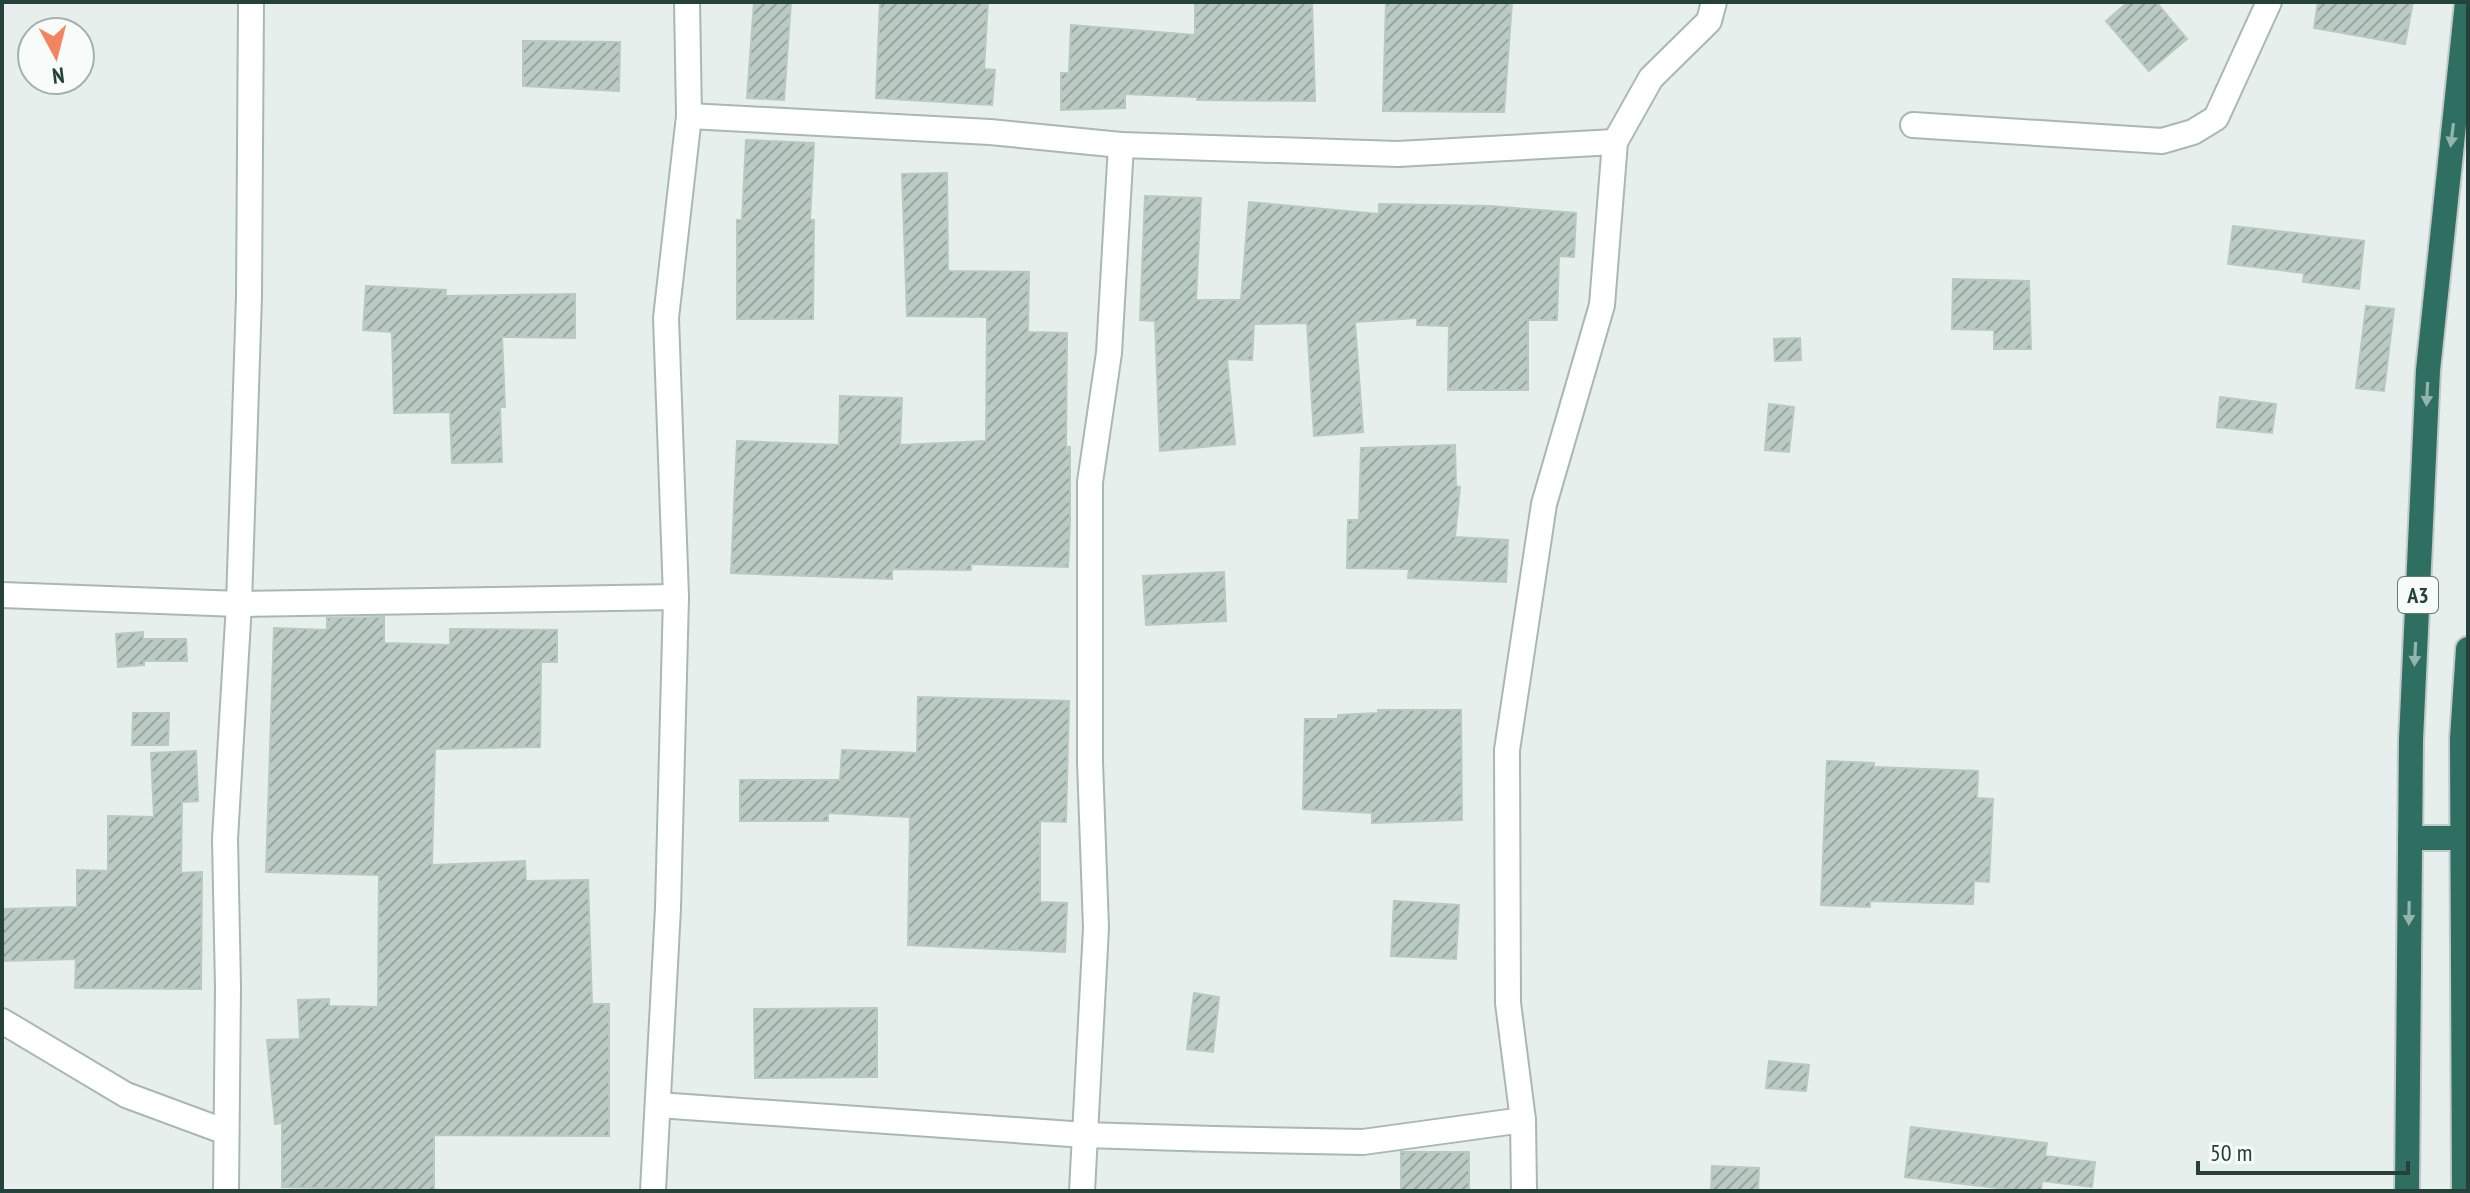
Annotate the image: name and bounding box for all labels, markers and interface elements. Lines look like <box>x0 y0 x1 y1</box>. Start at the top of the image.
north arrow <box>16 16 96 96</box>
text: N <box>51 61 66 90</box>
one-way arrow <box>2445 123 2458 148</box>
one-way arrow <box>2421 382 2434 407</box>
road number: A3 <box>2398 577 2438 613</box>
one-way arrow <box>2409 642 2422 667</box>
one-way arrow <box>2403 901 2415 926</box>
scale bar <box>2198 1125 2408 1175</box>
text: 50 m <box>2210 1137 2252 1168</box>

